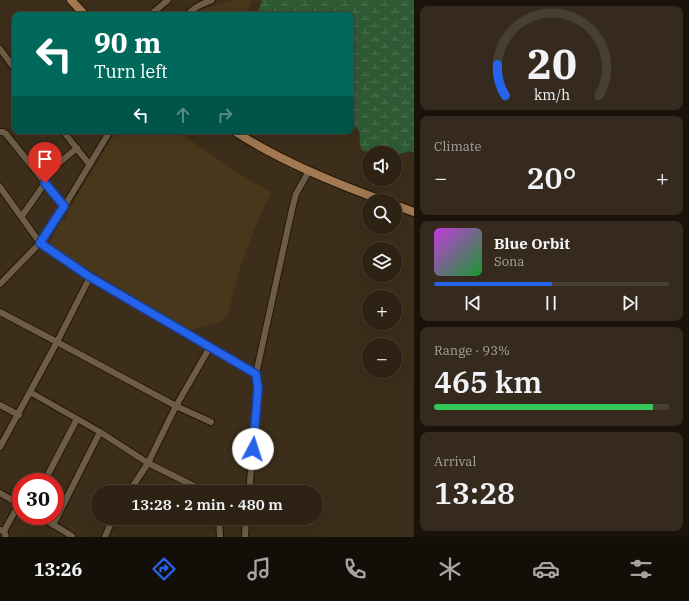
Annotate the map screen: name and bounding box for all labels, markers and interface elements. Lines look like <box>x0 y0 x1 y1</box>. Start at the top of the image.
text: 90 m <box>94 24 161 61</box>
icon: left <box>28 28 80 80</box>
text: 20 <box>527 36 576 90</box>
text: Turn left <box>94 60 168 83</box>
text: km/h <box>533 85 570 104</box>
icon: left <box>130 104 152 126</box>
icon: ahead <box>172 104 194 126</box>
icon: right <box>214 104 236 126</box>
text: Climate <box>434 138 481 155</box>
pin <box>28 142 62 183</box>
map controls <box>362 146 402 378</box>
button: sound <box>362 146 402 186</box>
icon: arrive <box>34 148 56 170</box>
text: 20° <box>526 158 577 197</box>
text: − <box>434 163 447 192</box>
text: + <box>656 163 669 192</box>
button: search <box>362 194 402 234</box>
text: Blue Orbit <box>494 234 570 253</box>
button: layers <box>362 242 402 282</box>
text: Sona <box>494 253 524 270</box>
button: + <box>362 290 402 330</box>
icon: previous <box>462 292 484 314</box>
icon: pause <box>540 292 562 314</box>
icon: next <box>619 292 641 314</box>
button: − <box>362 338 402 378</box>
text: Range · 93% <box>434 342 510 359</box>
text: 465 km <box>434 362 542 401</box>
position arrow <box>232 428 274 470</box>
text: Arrival <box>434 453 476 470</box>
speed limit sign: 30 <box>12 473 64 525</box>
text: 13:28 <box>434 473 515 512</box>
text: 13:28 · 2 min · 480 m <box>131 495 283 514</box>
icon: directions <box>150 555 178 583</box>
icon: music <box>245 555 273 583</box>
icon: phone <box>341 555 369 583</box>
icon: climate <box>436 555 464 583</box>
icon: car <box>532 555 560 583</box>
icon: filters <box>627 555 655 583</box>
text: 13:26 <box>34 558 82 581</box>

